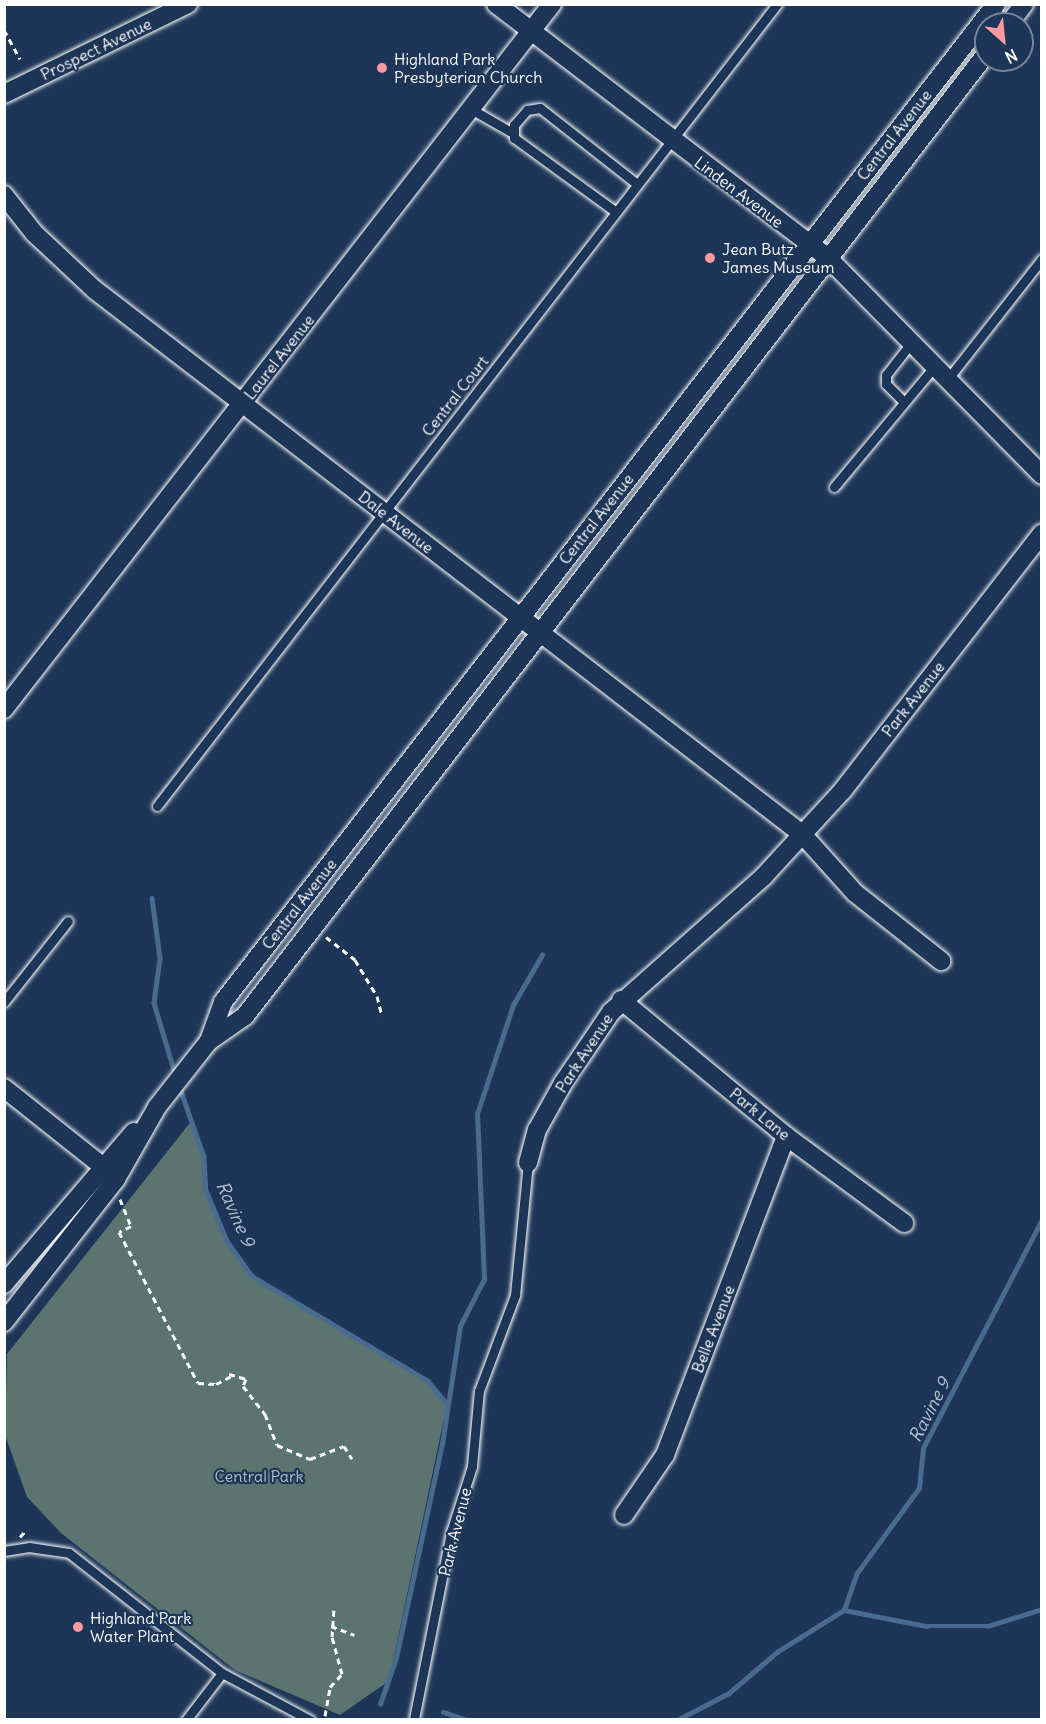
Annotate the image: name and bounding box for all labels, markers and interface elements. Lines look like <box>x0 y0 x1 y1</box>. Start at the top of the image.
north arrow <box>974 12 1034 72</box>
street label: Prospect Avenue <box>37 14 155 84</box>
text: N <box>1002 45 1021 68</box>
place label: Highland Park Presbyterian Church <box>394 49 542 87</box>
marker: Highland Park Presbyterian Church <box>375 61 389 75</box>
street label: Central Avenue <box>853 86 935 184</box>
street label: Linden Avenue <box>691 152 787 232</box>
place label: Jean Butz James Museum <box>722 239 834 277</box>
marker: Jean Butz James Museum <box>703 251 717 265</box>
street label: Laurel Avenue <box>240 311 318 403</box>
street label: Central Court <box>418 352 492 440</box>
street label: Central Avenue <box>555 470 637 568</box>
street label: Dale Avenue <box>355 487 437 557</box>
street label: Park Avenue <box>878 657 948 741</box>
street label: Central Avenue <box>258 855 340 953</box>
street label: Park Avenue <box>551 1010 617 1096</box>
street label: Park Lane <box>726 1084 794 1144</box>
water label: Ravine 9 <box>211 1178 259 1250</box>
street label: Belle Avenue <box>687 1282 739 1376</box>
water label: Ravine 9 <box>905 1374 955 1446</box>
park label: Central Park <box>214 1466 304 1486</box>
street label: Park Avenue <box>435 1486 475 1578</box>
place label: Highland Park Water Plant <box>90 1608 191 1646</box>
marker: Highland Park Water Plant <box>71 1620 85 1634</box>

